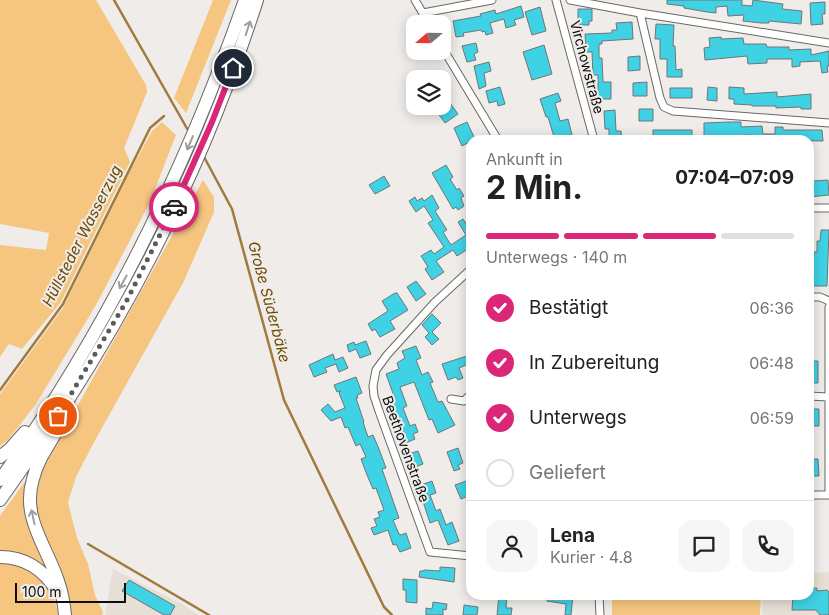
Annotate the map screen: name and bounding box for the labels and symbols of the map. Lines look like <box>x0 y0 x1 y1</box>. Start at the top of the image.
north arrow <box>406 15 451 60</box>
street label: Virchowstraße <box>567 18 608 115</box>
one-way arrow <box>244 20 253 36</box>
pin <box>212 47 254 89</box>
one-way arrow <box>185 135 194 150</box>
water label: Hüllsteder Wasserzug <box>38 162 125 310</box>
courier <box>149 182 199 232</box>
water label: Große Süderbäke <box>244 239 295 365</box>
one-way arrow <box>118 274 128 289</box>
street label: Beethovenstraße <box>379 393 434 505</box>
pin <box>37 395 79 437</box>
one-way arrow <box>28 510 37 526</box>
scale bar <box>15 580 126 603</box>

